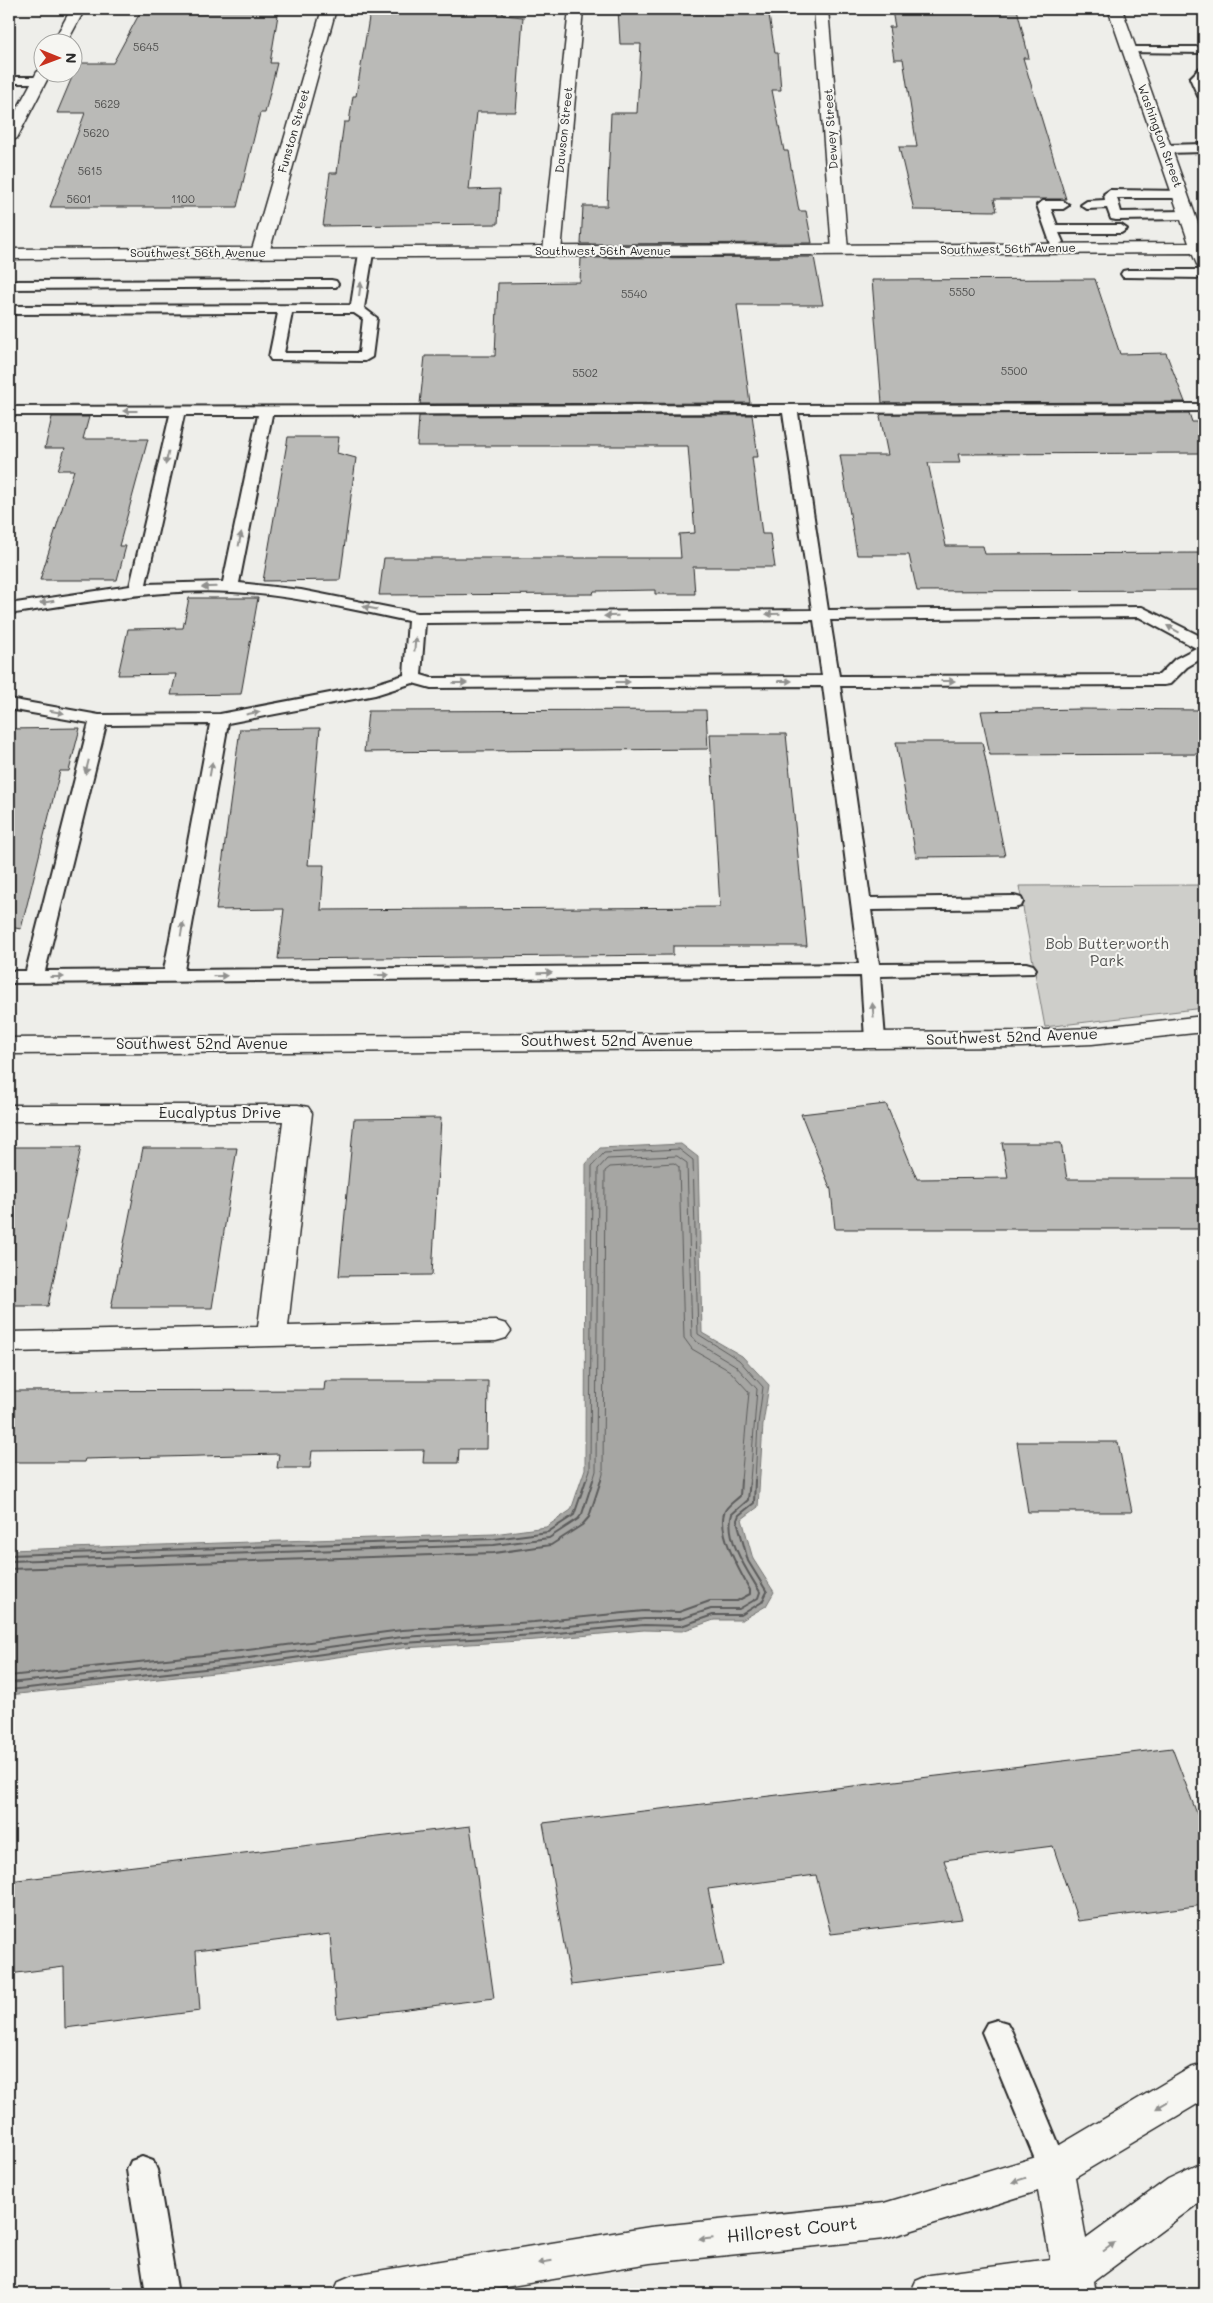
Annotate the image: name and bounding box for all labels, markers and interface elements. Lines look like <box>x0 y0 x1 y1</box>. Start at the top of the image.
north arrow <box>32 32 82 82</box>
house number: 5645 <box>133 39 159 54</box>
text: N <box>62 53 81 64</box>
street label: Washington Street <box>1135 82 1187 190</box>
street label: Dawson Street <box>551 86 575 174</box>
street label: Funston Street <box>273 87 313 175</box>
street label: Dewey Street <box>819 88 841 170</box>
house number: 5629 <box>94 96 120 111</box>
house number: 5620 <box>83 125 109 140</box>
house number: 5615 <box>78 163 102 178</box>
house number: 5601 <box>67 191 91 206</box>
house number: 1100 <box>171 191 195 206</box>
street label: Southwest 56th Avenue <box>940 239 1076 257</box>
street label: Southwest 56th Avenue <box>535 242 671 258</box>
street label: Southwest 56th Avenue <box>130 244 266 260</box>
one-way arrow <box>356 281 364 297</box>
house number: 5550 <box>949 284 975 299</box>
house number: 5540 <box>621 286 647 301</box>
house number: 5500 <box>1001 363 1027 378</box>
house number: 5502 <box>572 365 598 380</box>
one-way arrow <box>121 407 137 415</box>
one-way arrow <box>163 451 171 466</box>
one-way arrow <box>236 532 244 547</box>
one-way arrow <box>200 584 216 592</box>
one-way arrow <box>39 599 55 607</box>
one-way arrow <box>361 603 377 611</box>
one-way arrow <box>765 610 781 618</box>
one-way arrow <box>603 612 619 620</box>
one-way arrow <box>1165 625 1180 633</box>
one-way arrow <box>411 635 419 651</box>
one-way arrow <box>777 677 793 685</box>
one-way arrow <box>940 677 956 685</box>
one-way arrow <box>615 678 631 686</box>
one-way arrow <box>452 679 468 687</box>
one-way arrow <box>49 709 65 717</box>
one-way arrow <box>245 709 261 717</box>
one-way arrow <box>82 760 90 775</box>
one-way arrow <box>208 761 216 777</box>
one-way arrow <box>178 920 186 936</box>
park label: Bob Butterworth Park <box>1045 933 1169 970</box>
one-way arrow <box>537 969 553 977</box>
one-way arrow <box>375 971 391 979</box>
one-way arrow <box>212 972 228 980</box>
one-way arrow <box>50 973 66 981</box>
one-way arrow <box>869 1001 877 1017</box>
street label: Southwest 52nd Avenue <box>926 1023 1098 1049</box>
street label: Southwest 52nd Avenue <box>521 1030 693 1050</box>
street label: Southwest 52nd Avenue <box>116 1033 288 1053</box>
street label: Eucalyptus Drive <box>159 1102 281 1122</box>
one-way arrow <box>1156 2100 1169 2109</box>
one-way arrow <box>1012 2176 1027 2184</box>
street label: Hillcrest Court <box>726 2210 858 2248</box>
one-way arrow <box>698 2235 714 2243</box>
one-way arrow <box>1102 2241 1115 2252</box>
one-way arrow <box>537 2259 553 2267</box>

